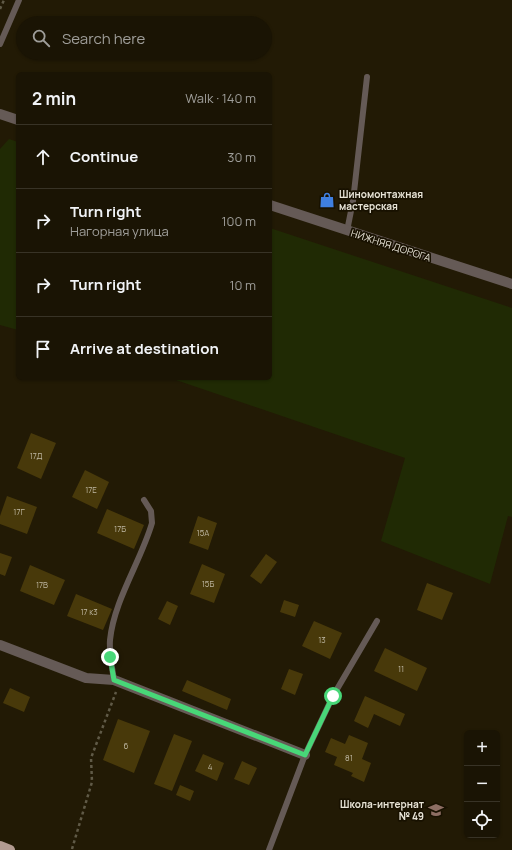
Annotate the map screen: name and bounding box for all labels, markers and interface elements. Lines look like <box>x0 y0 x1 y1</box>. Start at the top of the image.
search box <box>16 16 272 60</box>
icon: search <box>30 27 52 49</box>
text: Search here <box>62 28 145 49</box>
text: 2 min <box>32 87 76 110</box>
text: Walk · 140 m <box>185 89 256 107</box>
icon: ahead <box>32 146 54 168</box>
text: Continue <box>70 146 138 167</box>
text: 30 m <box>227 148 256 166</box>
place label: Шиномонтажная мастерская <box>339 187 423 213</box>
shop icon: Шиномонтажная мастерская <box>318 191 336 209</box>
text: Turn right <box>70 201 141 222</box>
icon: right <box>32 210 54 232</box>
text: 100 m <box>221 212 256 230</box>
text: Нагорная улица <box>70 222 169 240</box>
street label: НИЖНЯЯ ДОРОГА <box>349 225 433 265</box>
icon: right <box>32 274 54 296</box>
text: Turn right <box>70 274 141 295</box>
text: 10 m <box>229 276 256 294</box>
icon: arrive <box>32 338 54 360</box>
text: Arrive at destination <box>70 338 219 359</box>
house number: 17Д <box>30 450 42 461</box>
house number: 17Е <box>85 484 97 495</box>
house number: 17Г <box>13 506 25 517</box>
house number: 17Б <box>114 523 126 534</box>
house number: 15А <box>197 527 209 538</box>
house number: 15Б <box>202 578 214 589</box>
house number: 17В <box>36 579 48 590</box>
house number: 17 к3 <box>80 606 98 617</box>
house number: 13 <box>318 634 326 645</box>
route end <box>101 648 119 666</box>
house number: 11 <box>398 663 404 674</box>
route start <box>324 687 342 705</box>
map controls <box>464 730 500 838</box>
button: + <box>464 730 500 766</box>
house number: 6 <box>124 740 129 751</box>
house number: 81 <box>345 752 353 763</box>
house number: 4 <box>208 761 213 772</box>
button: − <box>464 766 500 802</box>
place label: Школа-интернат № 49 <box>340 797 425 823</box>
school or university icon: Школа-интернат № 49 <box>427 801 445 819</box>
button: locate <box>464 802 500 838</box>

